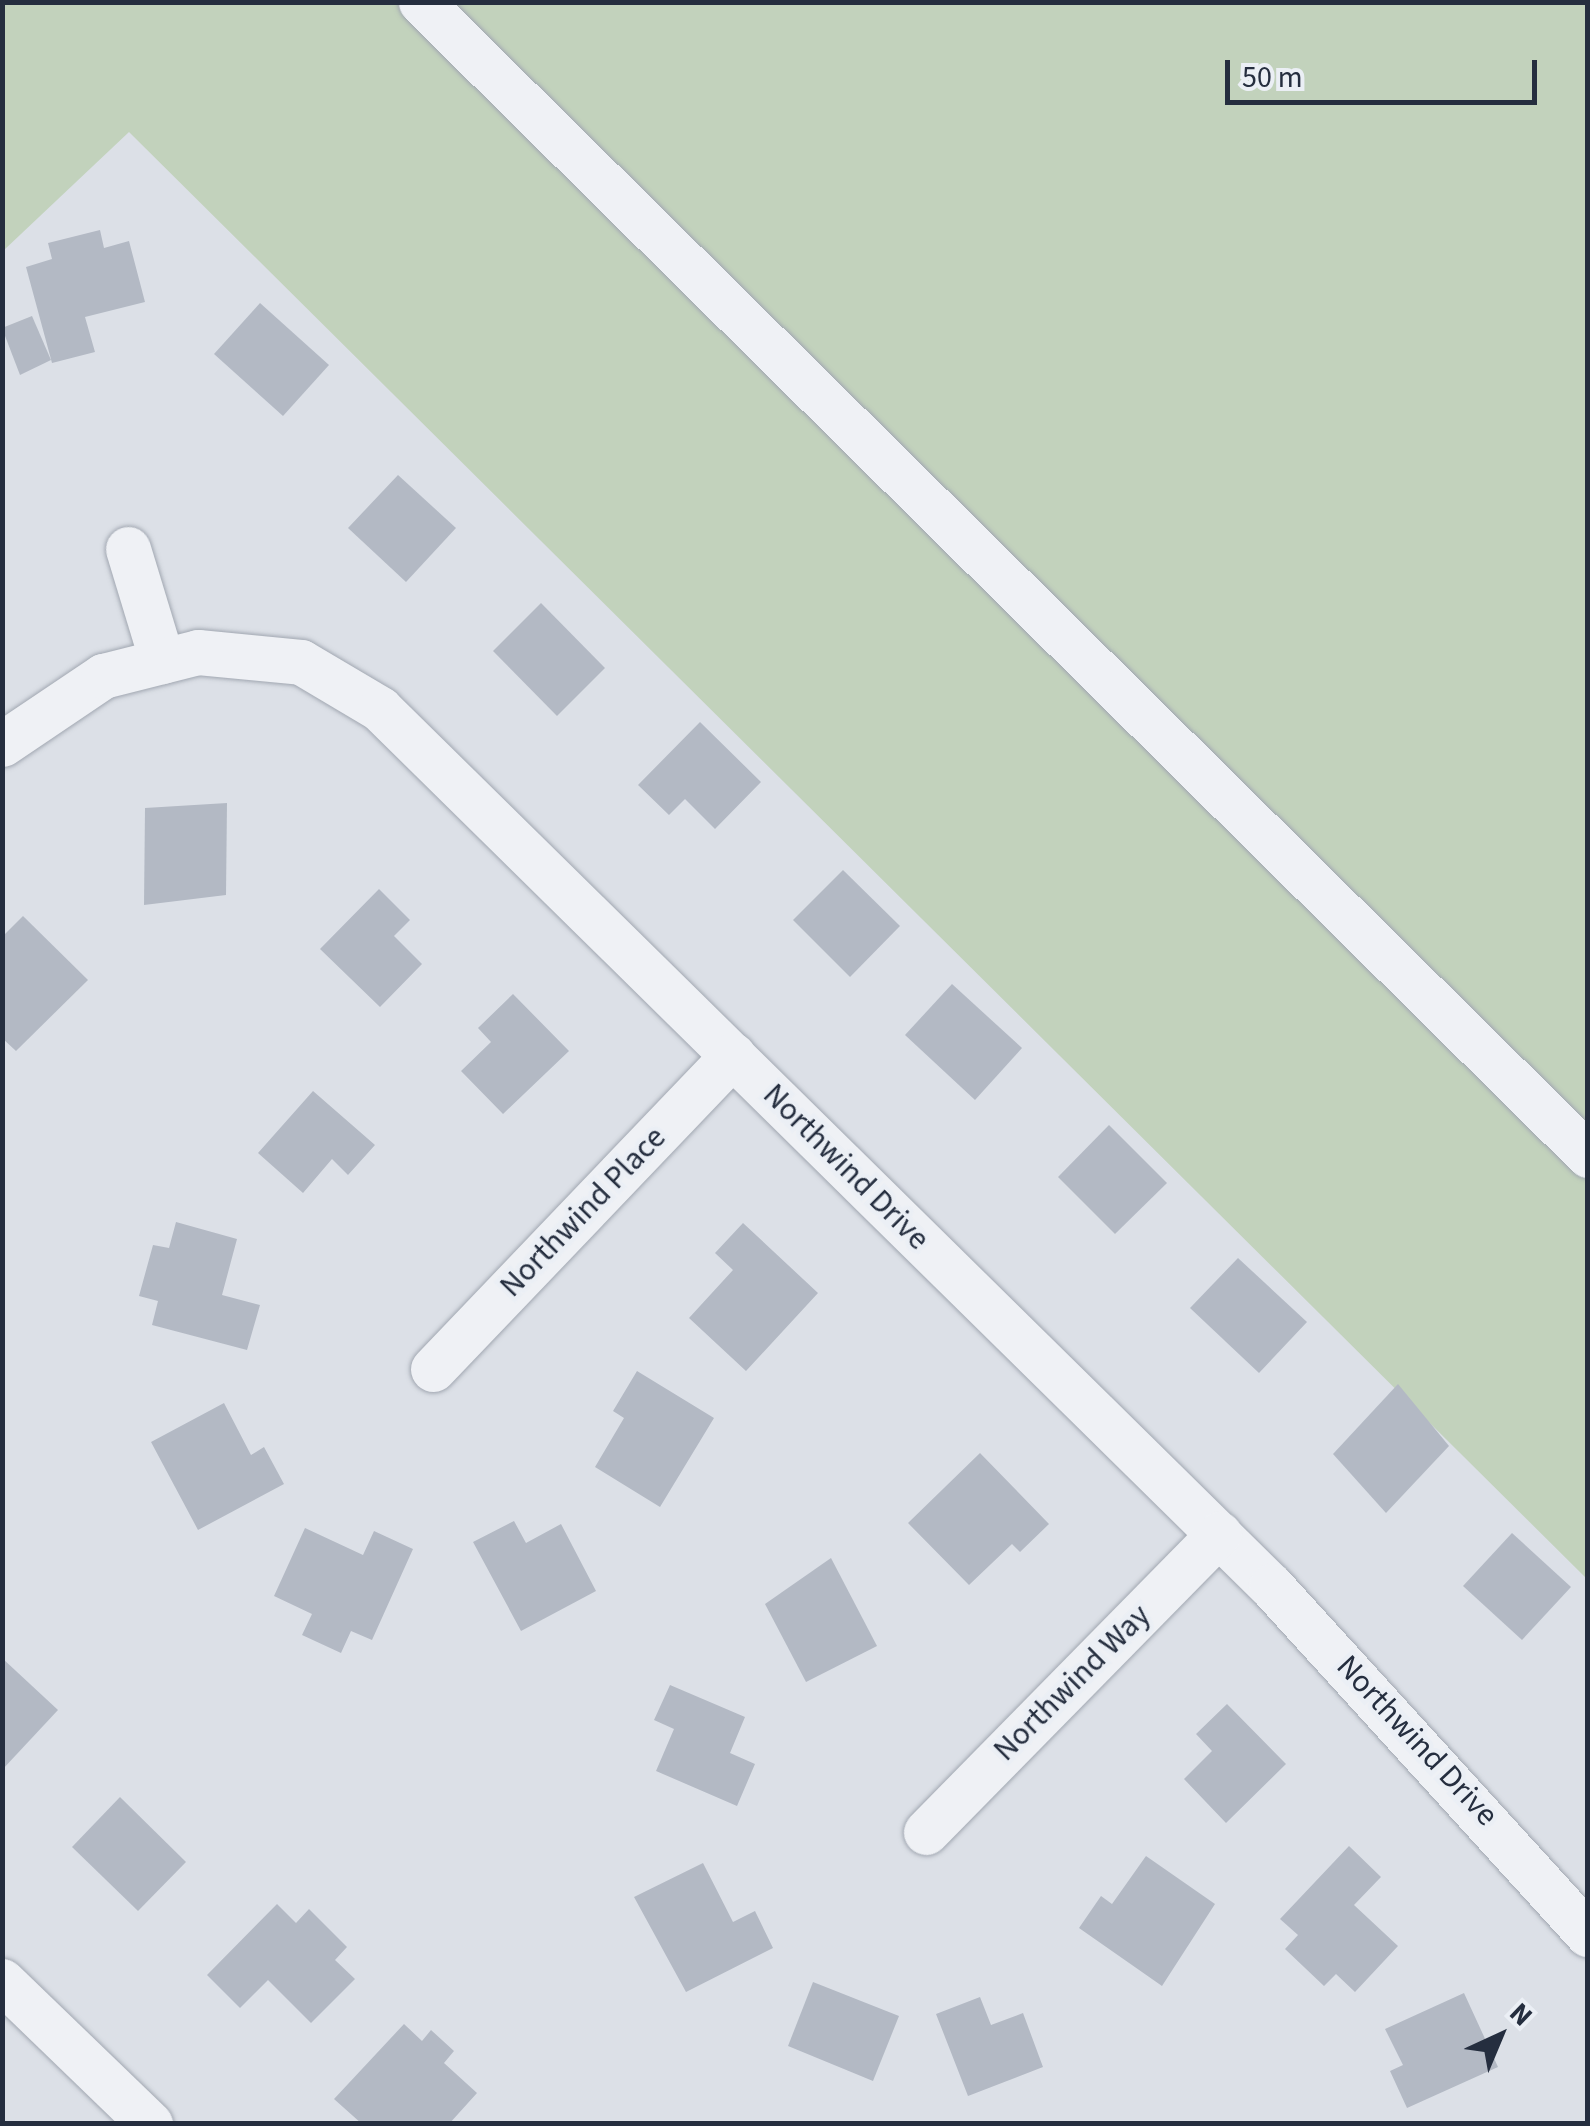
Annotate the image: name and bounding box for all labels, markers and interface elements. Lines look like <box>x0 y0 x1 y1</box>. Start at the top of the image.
scale bar <box>1230 40 1542 102</box>
text: 50 m <box>1242 56 1303 99</box>
street label: Northwind Drive <box>755 1076 937 1258</box>
street label: Northwind Place <box>492 1119 674 1305</box>
street label: Northwind Way <box>986 1597 1158 1769</box>
street label: Northwind Drive <box>1328 1648 1506 1834</box>
north arrow <box>1450 1986 1550 2086</box>
text: N <box>1500 1994 1541 2035</box>

